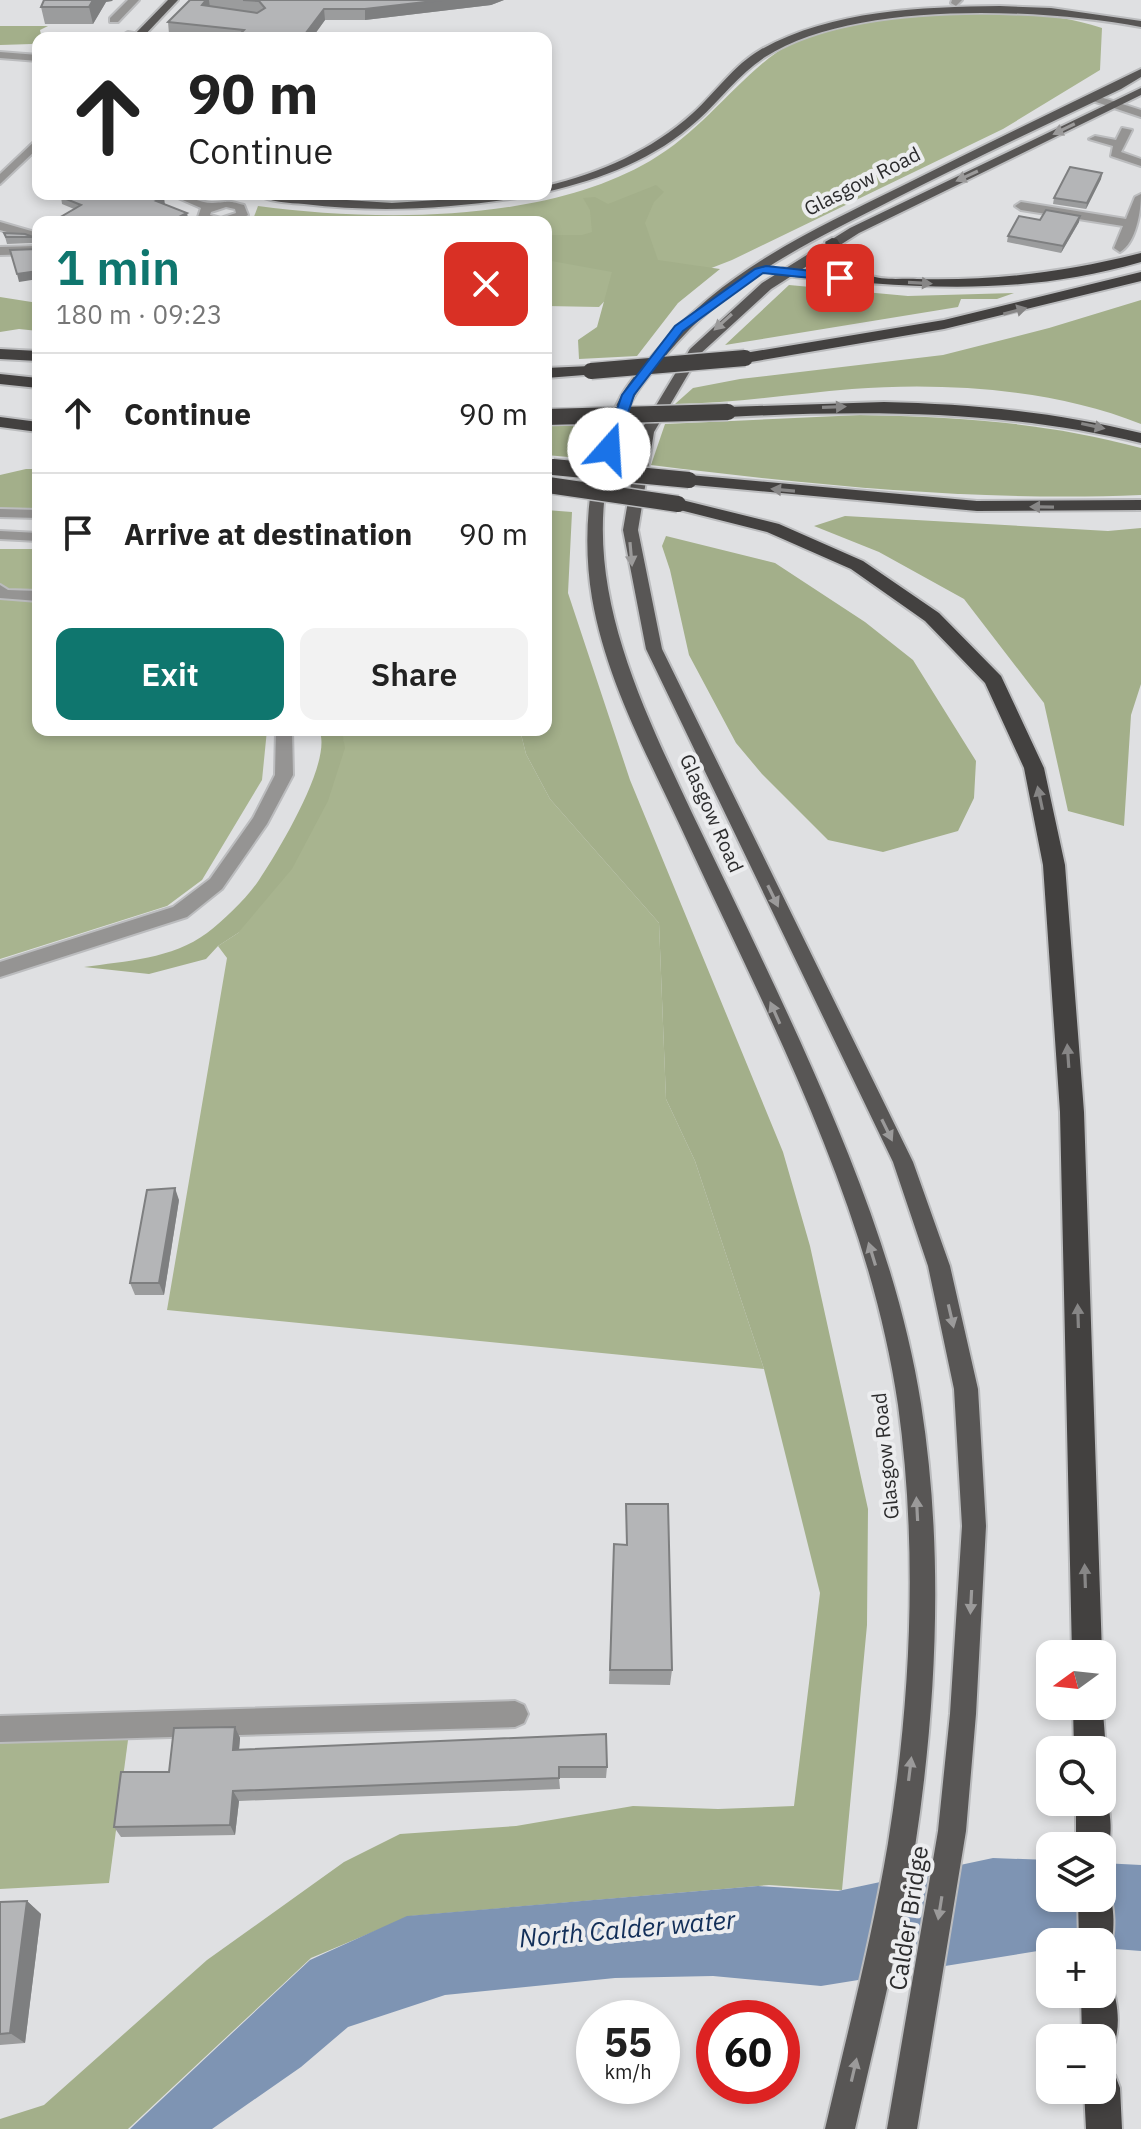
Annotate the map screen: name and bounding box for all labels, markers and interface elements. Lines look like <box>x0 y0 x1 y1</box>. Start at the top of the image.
text: 90 m <box>188 57 318 129</box>
icon: ahead <box>56 64 160 168</box>
one-way arrow <box>1052 122 1075 136</box>
text: Continue <box>188 127 333 174</box>
street label: Glasgow Road <box>799 140 925 222</box>
one-way arrow <box>955 169 978 183</box>
text: 1 min <box>56 236 180 298</box>
button: close <box>444 242 528 326</box>
pin <box>806 244 874 312</box>
icon: arrive <box>818 256 862 300</box>
one-way arrow <box>908 277 933 290</box>
text: 180 m · 09:23 <box>56 297 222 331</box>
one-way arrow <box>1002 304 1027 316</box>
one-way arrow <box>714 312 733 330</box>
icon: ahead <box>56 391 100 435</box>
text: Continue <box>124 394 251 433</box>
text: 90 m <box>459 394 528 433</box>
one-way arrow <box>822 401 847 414</box>
position arrow <box>567 407 651 491</box>
one-way arrow <box>1080 420 1105 433</box>
one-way arrow <box>770 483 795 496</box>
one-way arrow <box>1029 501 1054 513</box>
icon: arrive <box>56 511 100 555</box>
text: Arrive at destination <box>124 514 412 553</box>
text: 90 m <box>459 514 528 553</box>
one-way arrow <box>625 542 638 567</box>
button: Exit <box>56 628 284 720</box>
button: Share <box>300 628 528 720</box>
street label: Glasgow Road <box>674 749 750 877</box>
one-way arrow <box>1033 786 1046 811</box>
one-way arrow <box>766 884 780 907</box>
one-way arrow <box>768 1001 782 1025</box>
one-way arrow <box>1061 1043 1074 1068</box>
one-way arrow <box>880 1118 894 1141</box>
one-way arrow <box>865 1242 878 1266</box>
one-way arrow <box>946 1303 958 1328</box>
one-way arrow <box>1071 1303 1084 1328</box>
street label: Glasgow Road <box>865 1391 905 1521</box>
one-way arrow <box>910 1496 923 1521</box>
one-way arrow <box>1079 1563 1092 1588</box>
one-way arrow <box>964 1590 977 1615</box>
north arrow <box>1036 1640 1116 1720</box>
map controls <box>1036 1640 1116 2104</box>
button: search <box>1036 1736 1116 1816</box>
one-way arrow <box>904 1756 917 1781</box>
button: layers <box>1036 1832 1116 1912</box>
street label: Calder Bridge <box>881 1843 935 1993</box>
one-way arrow <box>933 1895 946 1920</box>
water label: North Calder water <box>517 1901 738 1954</box>
button: + <box>1036 1928 1116 2008</box>
speed limit sign: 60 <box>696 2000 800 2104</box>
text: 55 <box>604 2016 652 2068</box>
button: − <box>1036 2024 1116 2104</box>
text: km/h <box>604 2058 652 2085</box>
one-way arrow <box>848 2058 860 2083</box>

